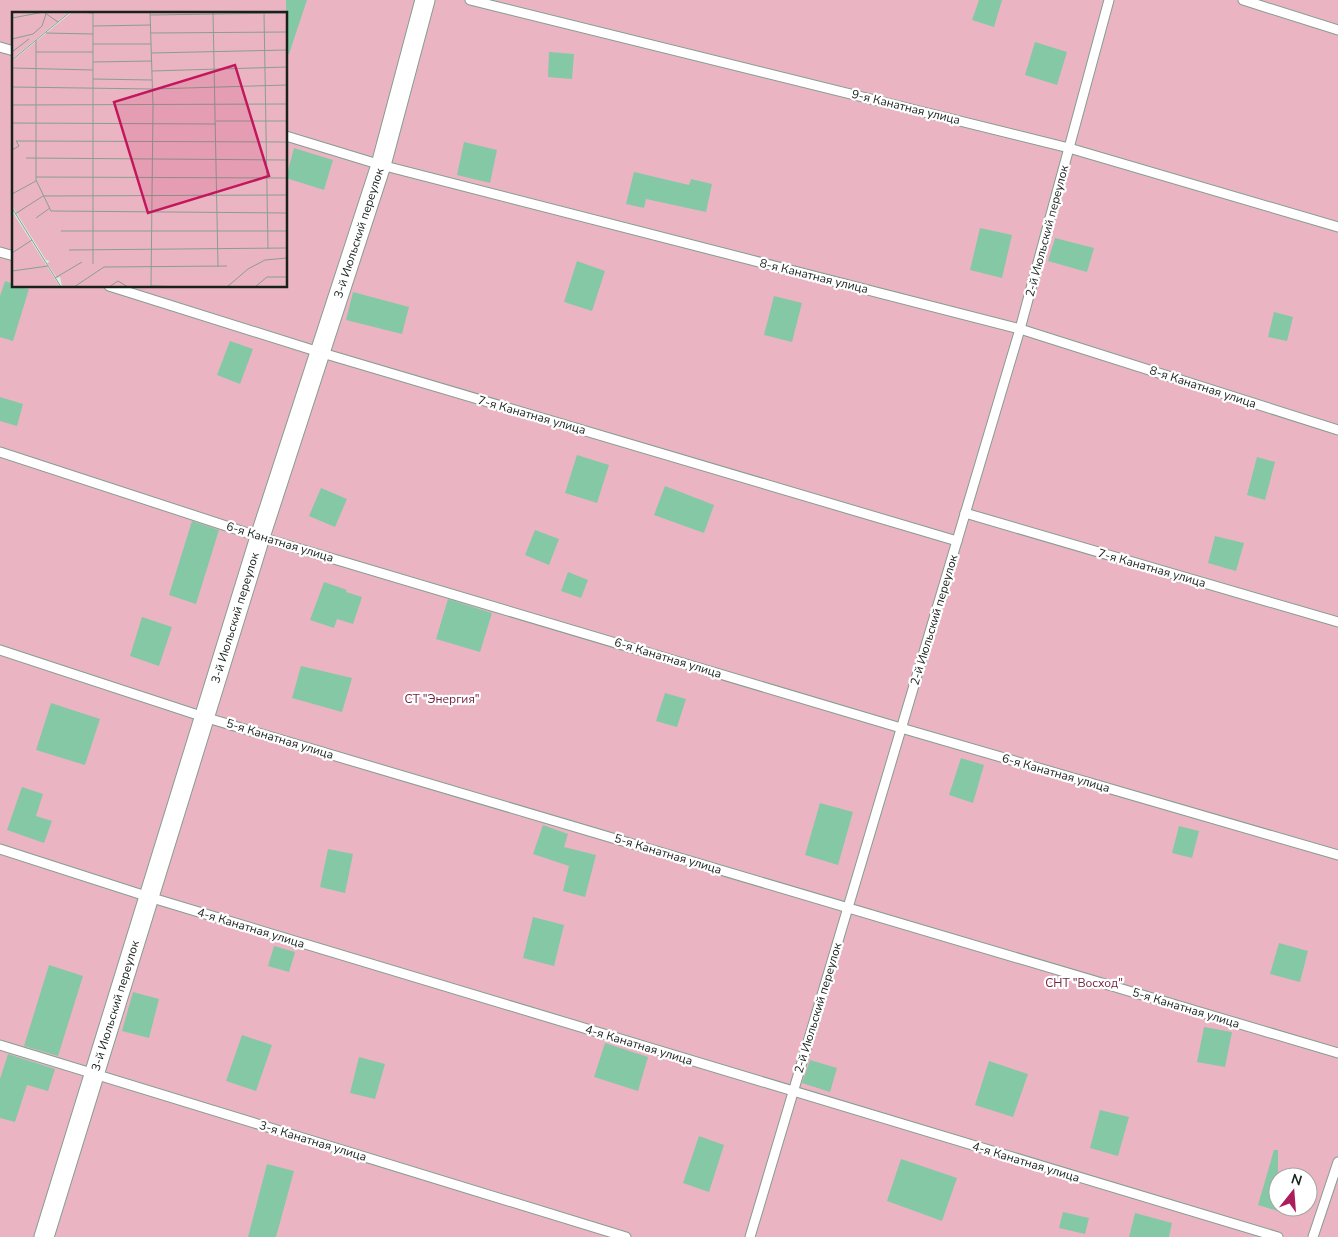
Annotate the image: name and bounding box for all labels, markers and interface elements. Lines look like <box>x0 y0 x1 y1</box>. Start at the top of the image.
inset map <box>12 12 288 288</box>
street label: 9-я Канатная улица <box>850 86 962 128</box>
street label: 2-й Июльский переулок <box>1022 163 1072 299</box>
street label: 3-й Июльский переулок <box>330 165 388 300</box>
street label: 8-я Канатная улица <box>758 255 870 297</box>
street label: 8-я Канатная улица <box>1148 362 1258 412</box>
street label: 7-я Канатная улица <box>476 392 588 438</box>
street label: 6-я Канатная улица <box>224 518 336 566</box>
street label: 7-я Канатная улица <box>1096 545 1208 591</box>
street label: 3-й Июльский переулок <box>207 550 263 685</box>
street label: 2-й Июльский переулок <box>907 552 962 687</box>
street label: 6-я Канатная улица <box>612 634 724 682</box>
park label: СТ "Энергия" <box>404 691 480 707</box>
street label: 5-я Канатная улица <box>224 715 336 763</box>
street label: 6-я Канатная улица <box>1000 750 1112 796</box>
street label: 5-я Канатная улица <box>612 830 724 878</box>
street label: 4-я Канатная улица <box>195 904 307 952</box>
street label: 3-й Июльский переулок <box>88 938 143 1073</box>
street label: 2-й Июльский переулок <box>791 940 846 1075</box>
park label: СНТ "Восход" <box>1045 975 1123 991</box>
street label: 5-я Канатная улица <box>1130 984 1242 1032</box>
street label: 4-я Канатная улица <box>583 1021 695 1069</box>
street label: 3-я Канатная улица <box>257 1117 369 1165</box>
street label: 4-я Канатная улица <box>970 1138 1082 1186</box>
north arrow <box>1268 1167 1318 1217</box>
text: N <box>1289 1169 1304 1191</box>

